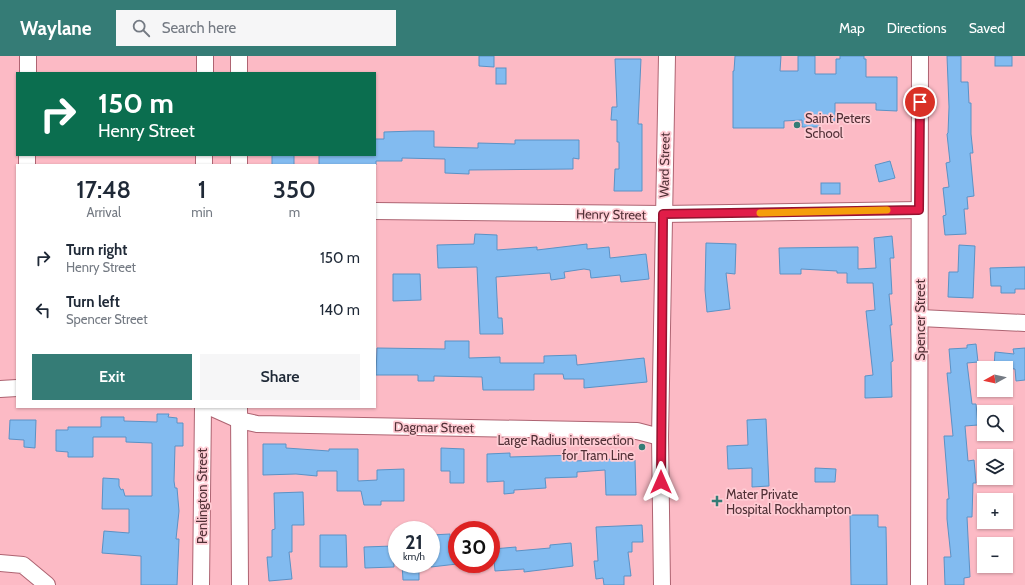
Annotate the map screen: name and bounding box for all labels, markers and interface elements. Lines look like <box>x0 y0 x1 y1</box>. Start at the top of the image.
search box <box>116 10 396 46</box>
text: Waylane <box>20 17 92 40</box>
icon: search <box>130 17 152 39</box>
text: Search here <box>162 19 236 37</box>
text: Map <box>839 19 865 37</box>
text: Directions <box>887 19 947 37</box>
text: Saved <box>969 19 1005 37</box>
pin <box>903 85 937 119</box>
text: 150 m <box>98 86 174 120</box>
icon: right <box>32 88 84 140</box>
icon: arrive <box>909 91 931 113</box>
place label: Saint Peters School <box>805 110 871 141</box>
text: Henry Street <box>98 120 195 142</box>
marker: Saint Peters School <box>792 120 802 130</box>
street label: Ward Street <box>655 131 673 198</box>
text: 17:48 <box>76 175 131 204</box>
text: 1 <box>198 175 206 204</box>
text: 350 <box>273 175 316 204</box>
text: Arrival <box>86 204 121 220</box>
text: min <box>191 204 213 220</box>
text: m <box>289 204 300 220</box>
street label: Henry Street <box>576 205 647 223</box>
text: Turn right <box>66 241 127 259</box>
icon: right <box>32 247 54 269</box>
text: 150 m <box>320 249 360 267</box>
text: Henry Street <box>66 259 136 275</box>
street label: Spencer Street <box>912 279 928 361</box>
text: Turn left <box>66 293 120 311</box>
icon: left <box>32 299 54 321</box>
text: 140 m <box>319 301 360 319</box>
text: Spencer Street <box>66 311 148 327</box>
button: Exit <box>32 354 192 400</box>
button: Share <box>200 354 360 400</box>
north arrow <box>977 361 1013 397</box>
map controls <box>977 361 1013 573</box>
button: search <box>977 405 1013 441</box>
street label: Dagmar Street <box>394 418 475 436</box>
place label: Large Radius intersection for Tram Line <box>498 432 634 463</box>
marker: Large Radius intersection for Tram Line <box>637 442 647 452</box>
street label: Penlington Street <box>194 447 210 544</box>
button: layers <box>977 449 1013 485</box>
position arrow <box>640 461 682 503</box>
place label: Mater Private Hospital Rockhampton <box>726 486 851 517</box>
button: + <box>977 493 1013 529</box>
marker: Mater Private Hospital Rockhampton <box>711 495 723 507</box>
speed limit sign: 30 <box>448 521 500 573</box>
text: 21 <box>405 530 423 554</box>
button: − <box>977 537 1013 573</box>
text: km/h <box>403 550 425 563</box>

